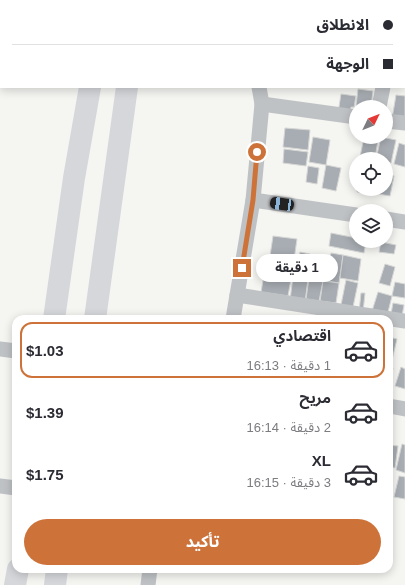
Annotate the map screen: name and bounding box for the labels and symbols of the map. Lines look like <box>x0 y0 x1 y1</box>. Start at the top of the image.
north arrow <box>349 100 393 144</box>
route start <box>248 143 266 161</box>
car <box>269 196 295 212</box>
callout: 1 دقيقة <box>256 254 338 282</box>
route end <box>233 259 251 277</box>

